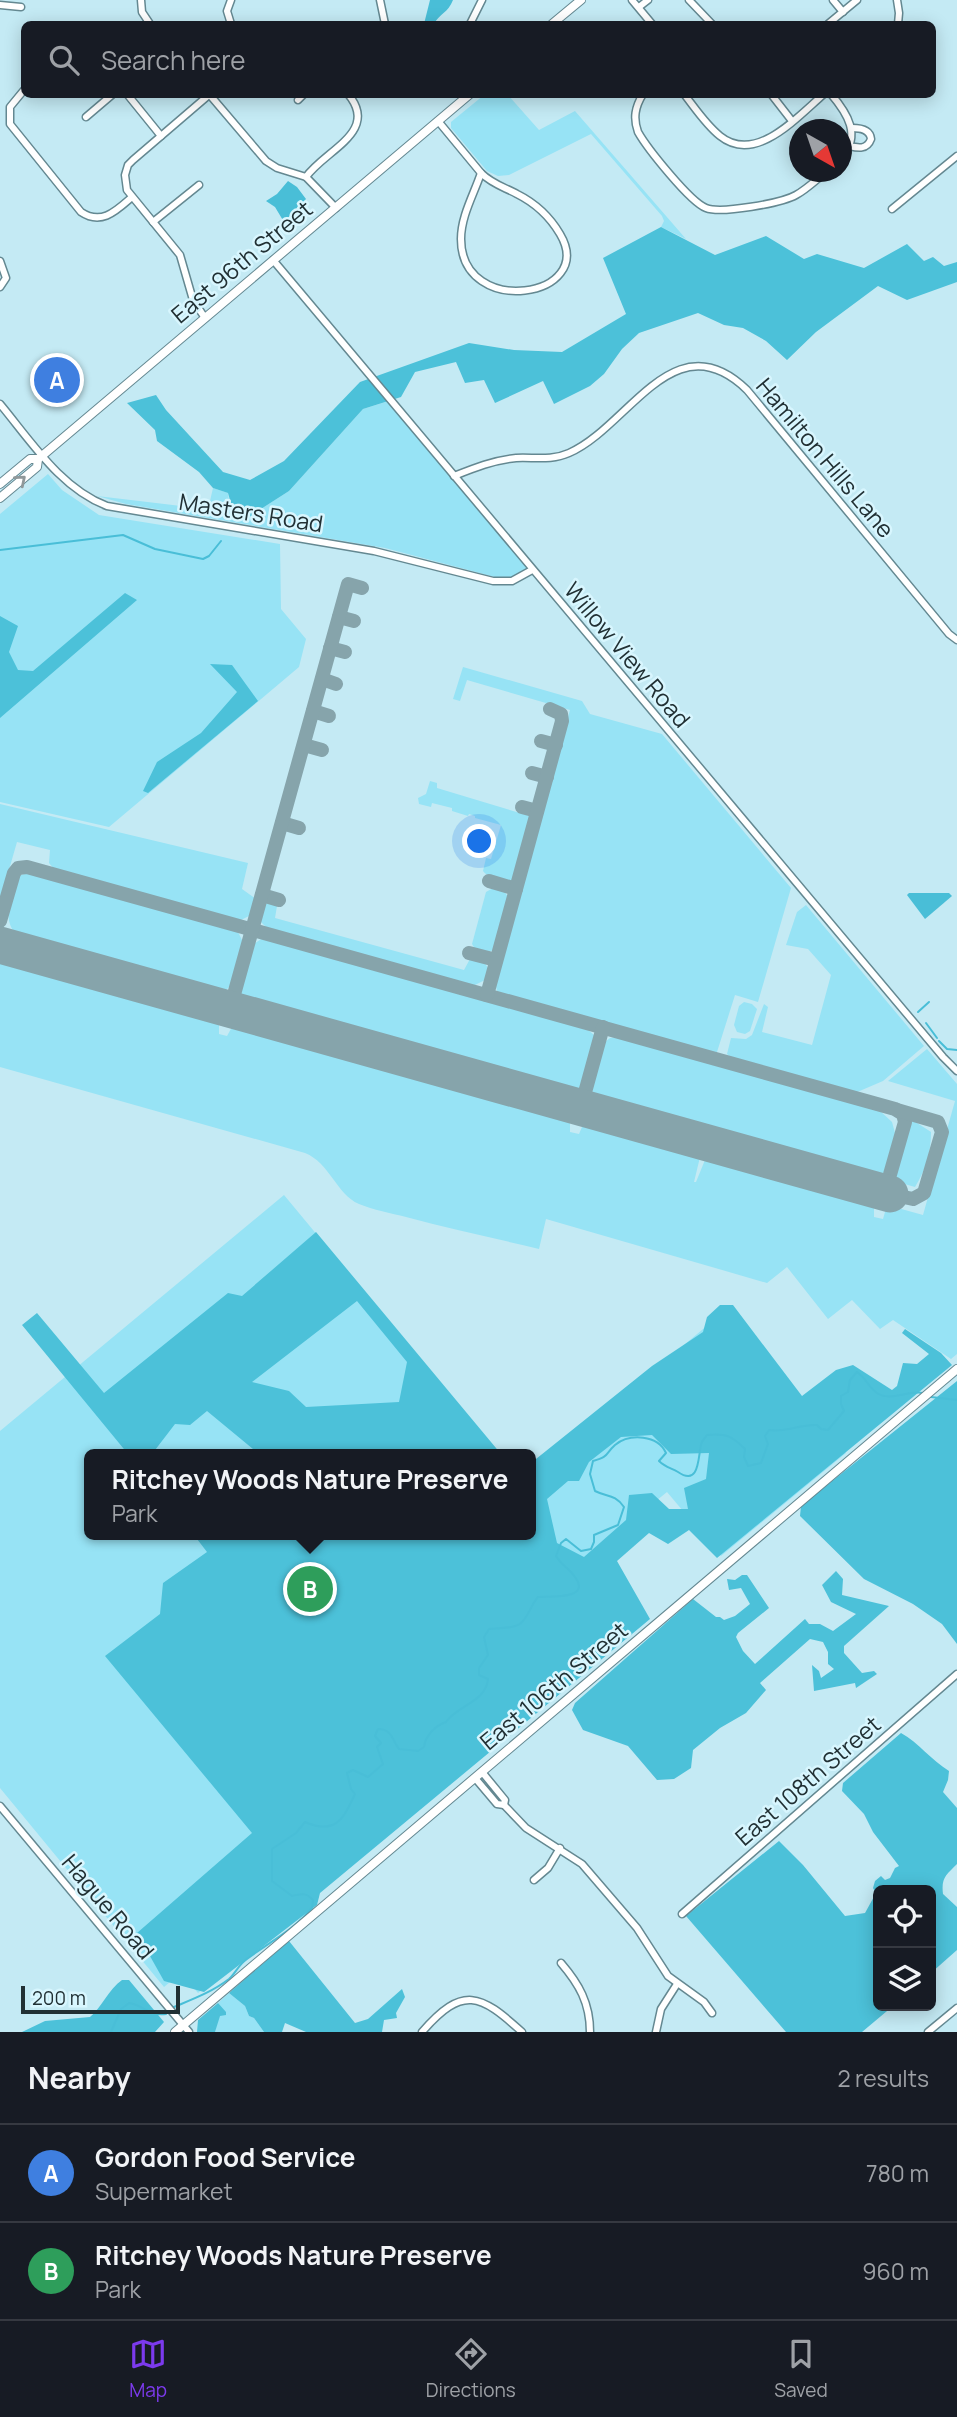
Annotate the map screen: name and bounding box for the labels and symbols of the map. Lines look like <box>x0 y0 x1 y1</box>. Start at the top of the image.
north arrow <box>789 119 852 182</box>
street label: East 96th Street <box>164 193 319 330</box>
pin: A <box>34 354 80 406</box>
street label: Hamilton Hills Lane <box>749 371 902 544</box>
one-way arrow <box>13 476 26 488</box>
street label: Masters Road <box>177 485 325 539</box>
street label: Willow View Road <box>557 575 698 734</box>
your location <box>462 824 496 858</box>
pin: B <box>287 1563 333 1615</box>
street label: East 106th Street <box>473 1614 634 1757</box>
street label: East 108th Street <box>728 1708 887 1852</box>
street label: Hague Road <box>55 1847 162 1966</box>
scale bar <box>21 1983 180 2015</box>

